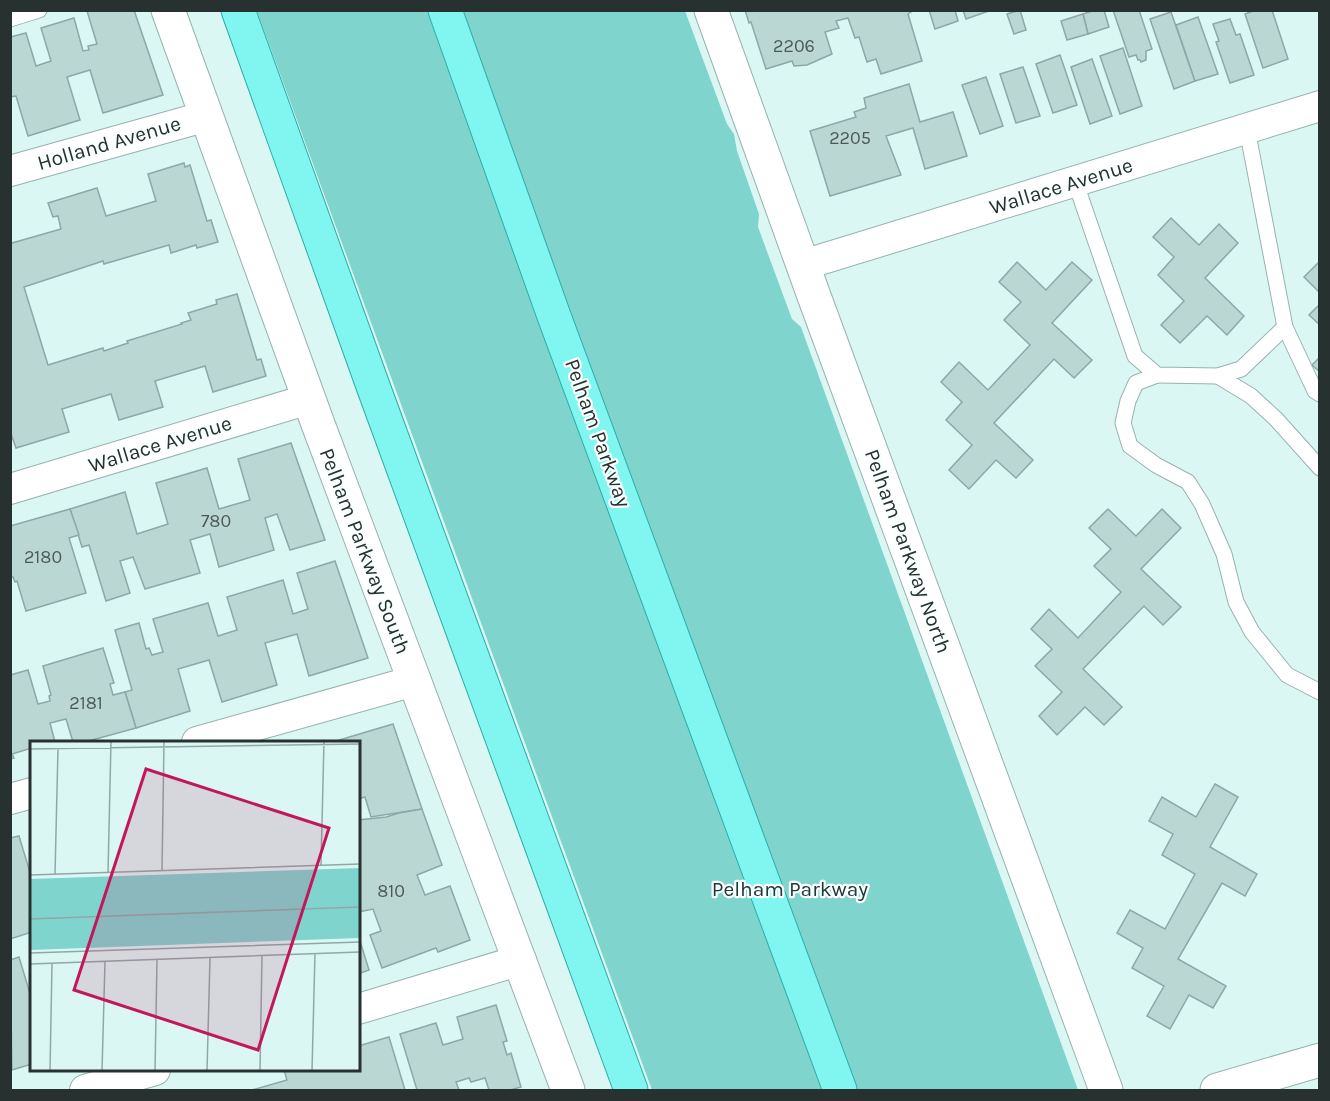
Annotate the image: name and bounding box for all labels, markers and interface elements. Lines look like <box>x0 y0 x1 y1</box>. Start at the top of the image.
house number: 2206 <box>773 35 815 57</box>
street label: Holland Avenue <box>35 111 183 175</box>
house number: 2205 <box>829 127 871 149</box>
street label: Wallace Avenue <box>986 153 1136 219</box>
street label: Pelham Parkway <box>560 355 636 511</box>
street label: Wallace Avenue <box>85 411 235 477</box>
street label: Pelham Parkway South <box>315 445 415 657</box>
street label: Pelham Parkway North <box>860 446 956 656</box>
house number: 780 <box>201 510 231 532</box>
house number: 2180 <box>24 546 62 568</box>
house number: 2181 <box>69 692 103 714</box>
inset map <box>30 741 360 1071</box>
park label: Pelham Parkway <box>712 877 868 901</box>
house number: 810 <box>377 880 405 902</box>

